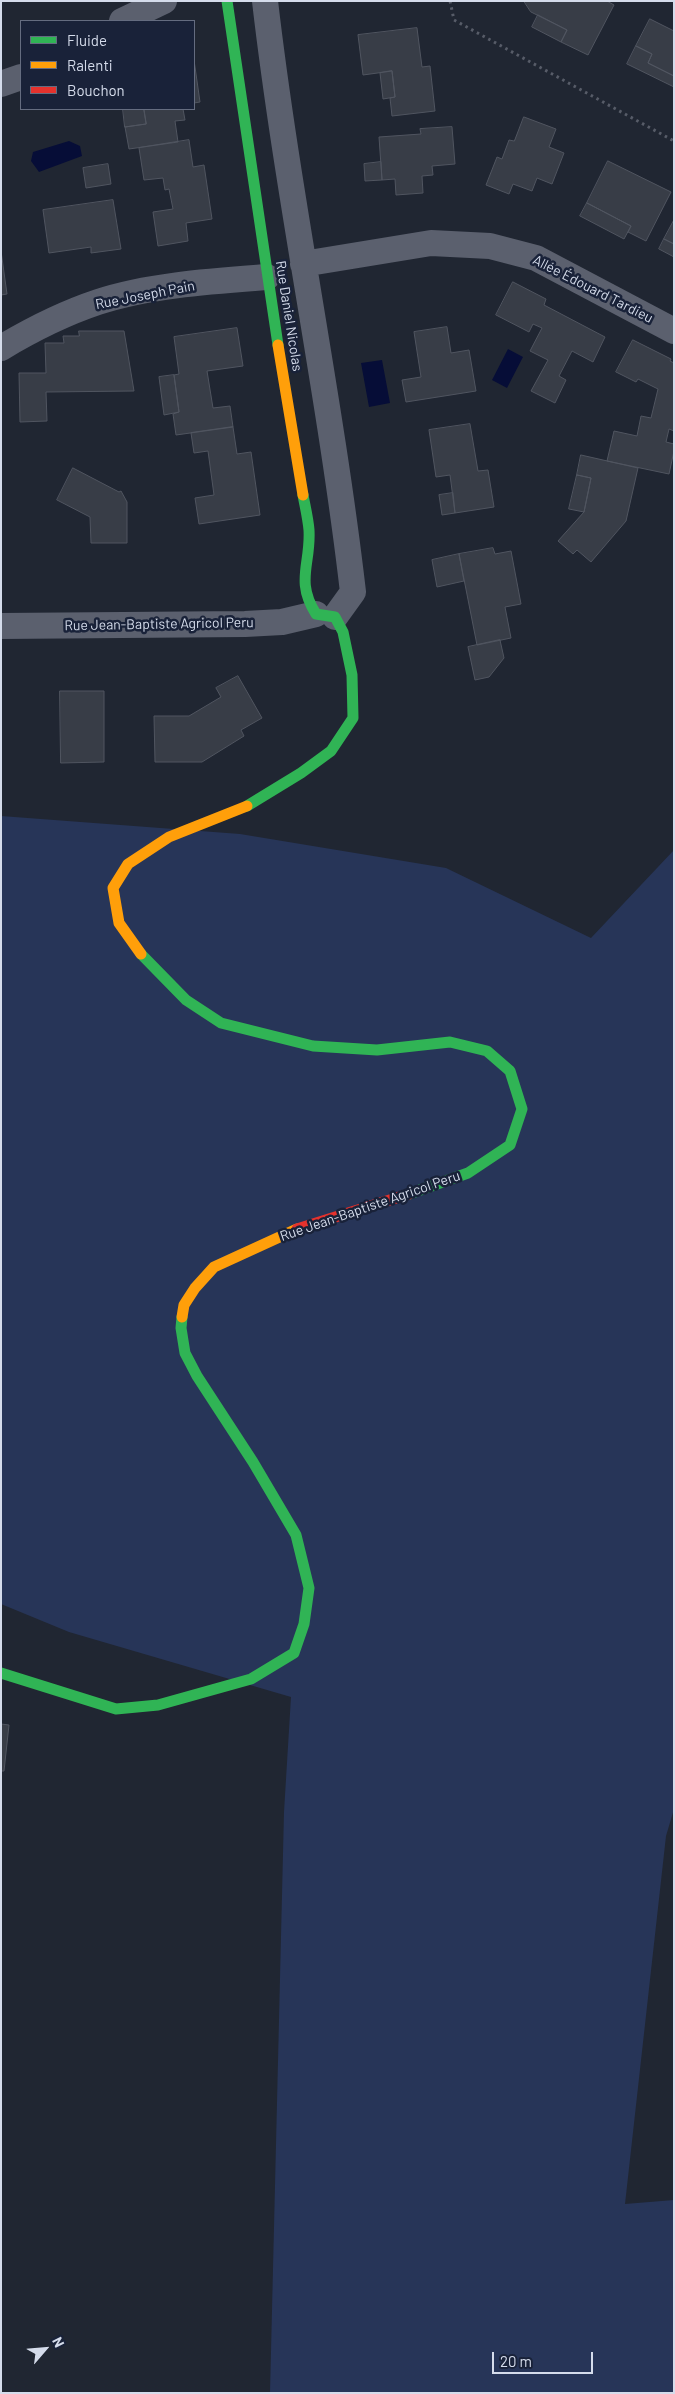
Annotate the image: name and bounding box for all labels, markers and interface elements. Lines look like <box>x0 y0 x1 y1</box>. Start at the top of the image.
legend <box>20 20 195 110</box>
text: Fluide <box>67 31 107 49</box>
text: Ralenti <box>67 56 113 74</box>
text: Bouchon <box>67 81 125 99</box>
street label: Allée Édouard Tardieu <box>530 251 656 327</box>
street label: Rue Daniel Nicolas <box>272 260 306 372</box>
street label: Rue Joseph Pain <box>94 277 196 313</box>
street label: Rue Jean-Baptiste Agricol Peru <box>64 614 254 634</box>
street label: Rue Jean-Baptiste Agricol Peru <box>278 1167 462 1245</box>
north arrow <box>20 2324 70 2374</box>
text: N <box>49 2334 68 2350</box>
scale bar <box>495 2342 596 2374</box>
text: 20 m <box>500 2352 532 2370</box>

